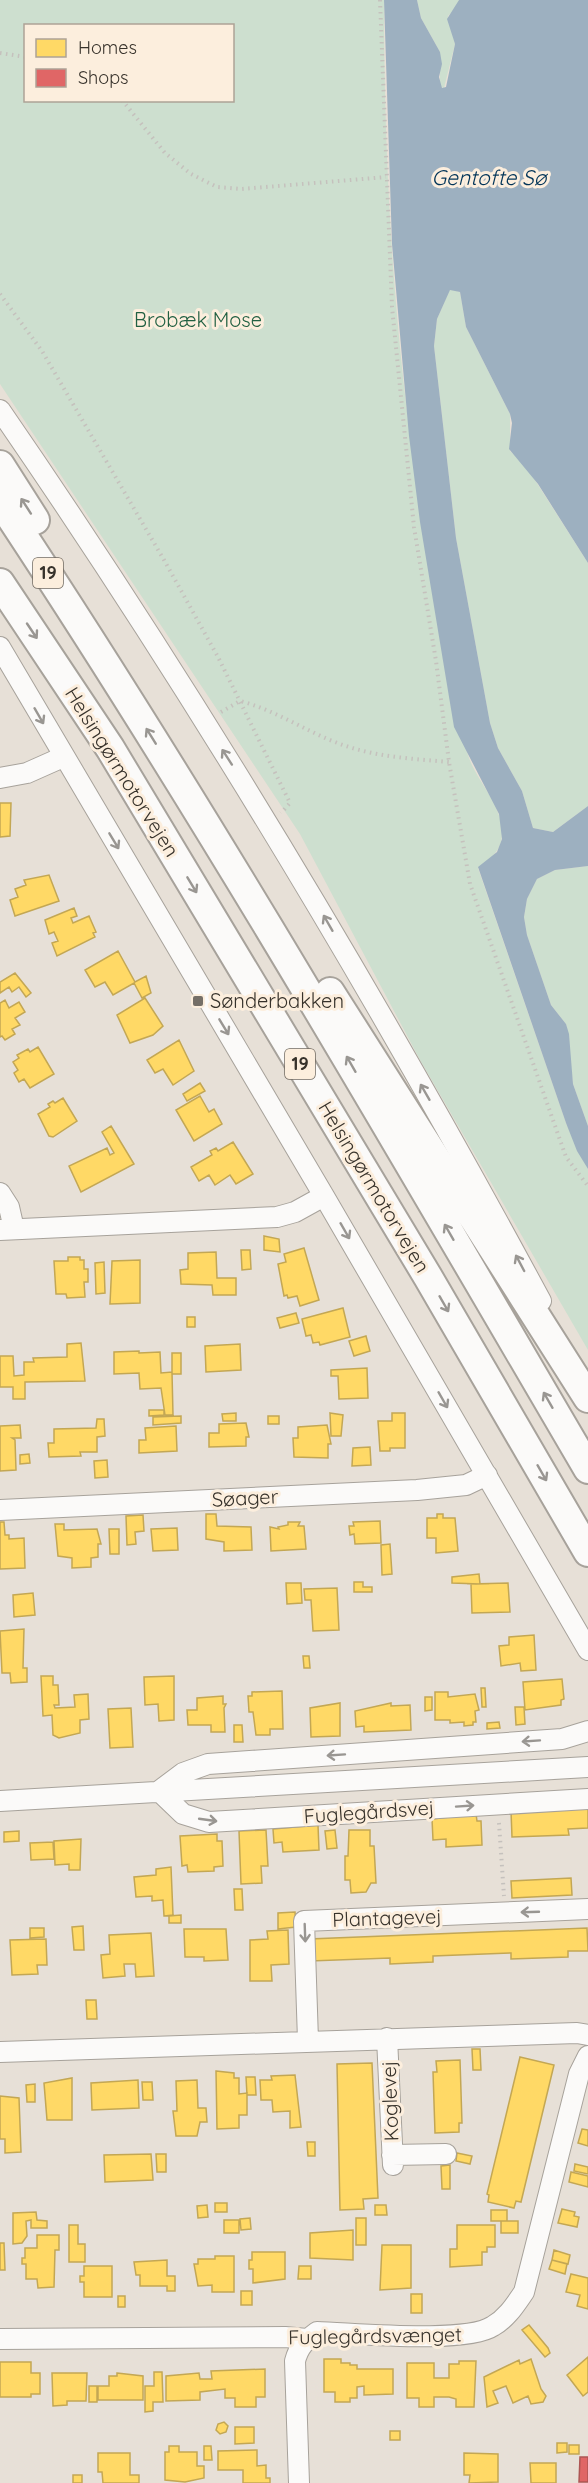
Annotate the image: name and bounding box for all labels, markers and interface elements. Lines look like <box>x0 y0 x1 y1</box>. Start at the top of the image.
legend <box>24 24 234 102</box>
text: Homes <box>78 36 137 59</box>
text: Shops <box>78 66 129 89</box>
water label: Gentofte Sø <box>431 164 549 190</box>
park label: Brobæk Mose <box>134 307 262 332</box>
one-way arrow <box>20 498 32 514</box>
road number: 19 <box>33 558 63 588</box>
one-way arrow <box>26 623 39 640</box>
street label: Helsingørmotorvejen <box>60 682 185 861</box>
one-way arrow <box>34 708 46 725</box>
one-way arrow <box>145 728 157 745</box>
one-way arrow <box>220 749 232 766</box>
one-way arrow <box>109 832 121 849</box>
one-way arrow <box>187 876 199 893</box>
one-way arrow <box>321 915 333 932</box>
place label: Sønderbakken <box>210 988 344 1013</box>
marker: Sønderbakken <box>191 994 205 1008</box>
one-way arrow <box>219 1018 231 1035</box>
road number: 19 <box>285 1049 315 1079</box>
one-way arrow <box>345 1056 357 1073</box>
one-way arrow <box>419 1084 431 1101</box>
street label: Helsingørmotorvejen <box>313 1096 436 1277</box>
one-way arrow <box>339 1222 351 1239</box>
one-way arrow <box>443 1224 455 1241</box>
one-way arrow <box>514 1254 525 1272</box>
one-way arrow <box>438 1295 450 1312</box>
one-way arrow <box>438 1391 450 1408</box>
one-way arrow <box>542 1392 554 1409</box>
one-way arrow <box>536 1464 548 1481</box>
street label: Søager <box>211 1483 279 1512</box>
one-way arrow <box>521 1736 541 1747</box>
one-way arrow <box>327 1750 347 1761</box>
street label: Fuglegårdsvej <box>303 1794 435 1829</box>
one-way arrow <box>455 1800 475 1811</box>
one-way arrow <box>198 1814 217 1825</box>
street label: Plantagevej <box>332 1903 442 1932</box>
one-way arrow <box>520 1906 540 1917</box>
one-way arrow <box>299 1922 310 1942</box>
street label: Koglevej <box>376 2060 403 2142</box>
street label: Fuglegårdsvænget <box>288 2321 462 2350</box>

